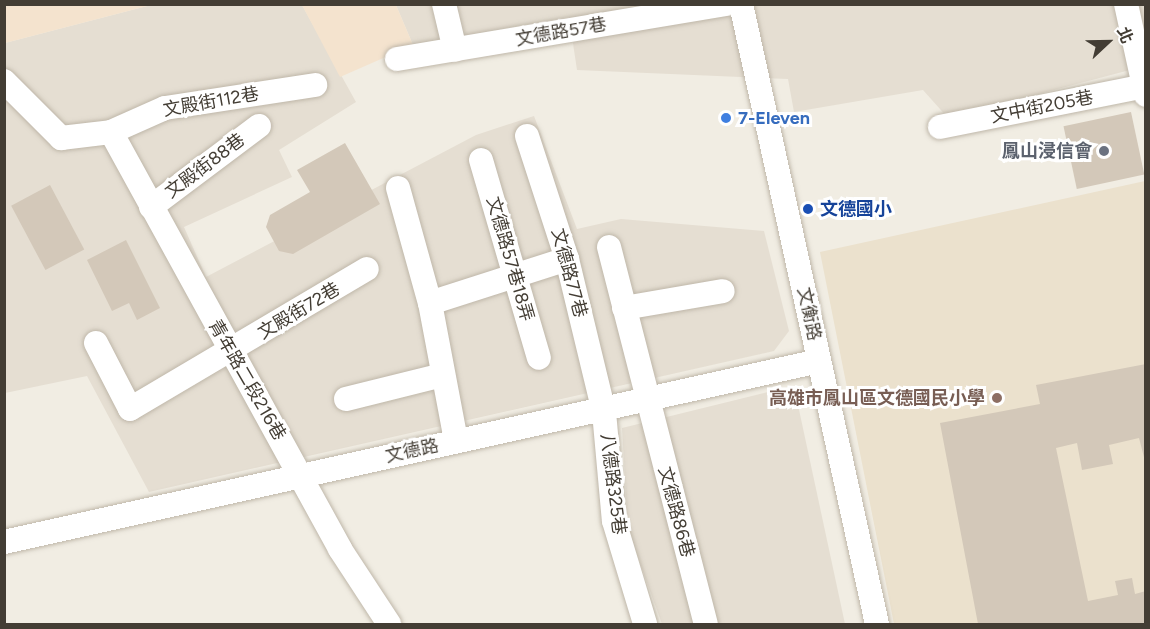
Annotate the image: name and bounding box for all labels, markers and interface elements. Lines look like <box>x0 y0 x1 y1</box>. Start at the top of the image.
north arrow <box>1078 12 1138 72</box>
street label: 文德路57巷 <box>514 13 608 51</box>
text: 北 <box>1113 24 1137 46</box>
street label: 文殿街112巷 <box>161 83 261 121</box>
street label: 文中街205巷 <box>989 86 1095 128</box>
place label: 7-Eleven <box>738 107 810 129</box>
marker: 7-Eleven <box>719 111 733 125</box>
street label: 文殿街88巷 <box>161 129 249 203</box>
place label: 鳳山浸信會 <box>1002 140 1092 162</box>
marker: 鳳山浸信會 <box>1097 144 1111 158</box>
street label: 文德路57巷18弄 <box>482 194 538 324</box>
place label: 文德國小 <box>820 198 892 220</box>
marker: 文德國小 <box>801 202 815 216</box>
street label: 文德路77巷 <box>547 226 591 320</box>
street label: 文殿街72巷 <box>254 278 344 344</box>
street label: 文衡路 <box>793 285 825 343</box>
street label: 青年路二段216巷 <box>204 316 290 444</box>
place label: 高雄市鳳山區文德國民小學 <box>769 387 985 409</box>
marker: 高雄市鳳山區文德國民小學 <box>990 391 1004 405</box>
street label: 八德路325巷 <box>596 432 630 536</box>
street label: 文德路 <box>383 435 441 467</box>
street label: 文德路86巷 <box>654 464 698 560</box>

